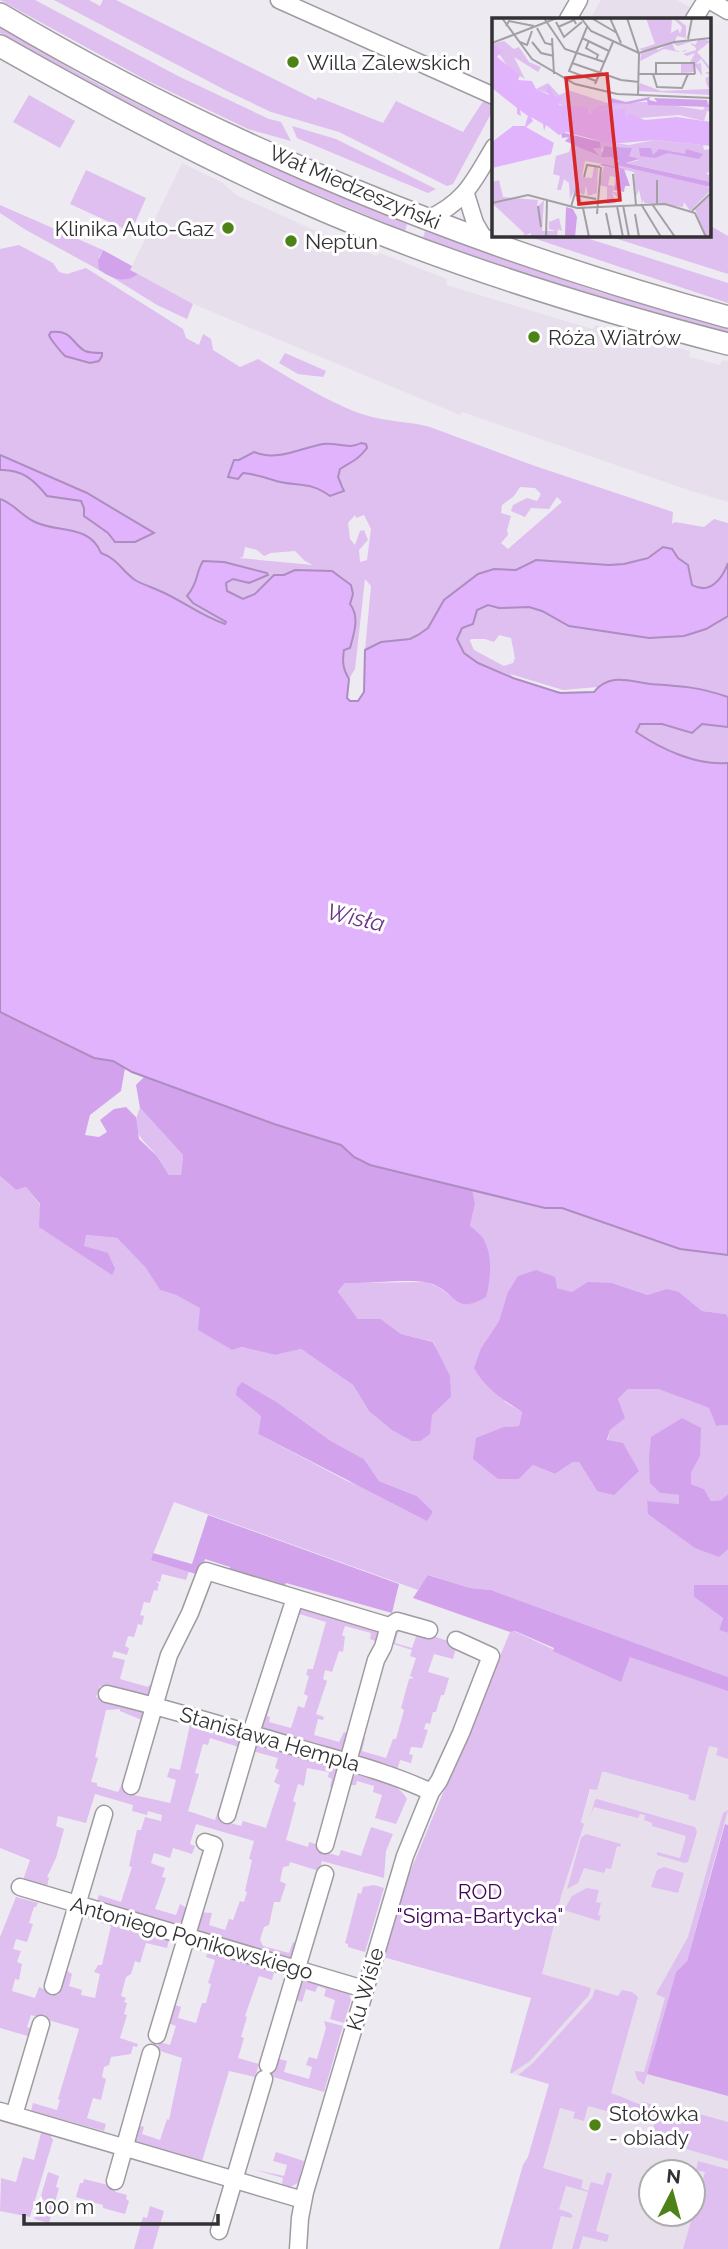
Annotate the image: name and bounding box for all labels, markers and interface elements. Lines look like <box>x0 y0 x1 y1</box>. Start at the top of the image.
inset map <box>492 18 710 236</box>
place label: Willa Zalewskich <box>307 50 471 75</box>
marker: Willa Zalewskich <box>285 54 301 70</box>
street label: Wał Miedzeszyński <box>265 140 445 234</box>
place label: Klinika Auto-Gaz <box>55 216 214 241</box>
marker: Klinika Auto-Gaz <box>220 220 236 236</box>
place label: Neptun <box>305 229 378 254</box>
marker: Neptun <box>283 233 299 249</box>
place label: Róża Wiatrów <box>548 325 681 350</box>
marker: Róża Wiatrów <box>526 329 542 345</box>
water label: Wisła <box>324 897 388 937</box>
street label: Stanisława Hempla <box>177 1701 363 1777</box>
park label: ROD "Sigma-Bartycka" <box>397 1879 563 1928</box>
street label: Antoniego Ponikowskiego <box>68 1891 316 1985</box>
street label: Ku Wiśle <box>341 1945 389 2033</box>
place label: Stołówka - obiady <box>609 2101 699 2150</box>
marker: Stołówka - obiady <box>587 2117 603 2133</box>
north arrow <box>637 2158 707 2228</box>
text: N <box>665 2164 682 2188</box>
scale bar <box>24 2182 219 2226</box>
text: 100 m <box>35 2194 94 2219</box>

